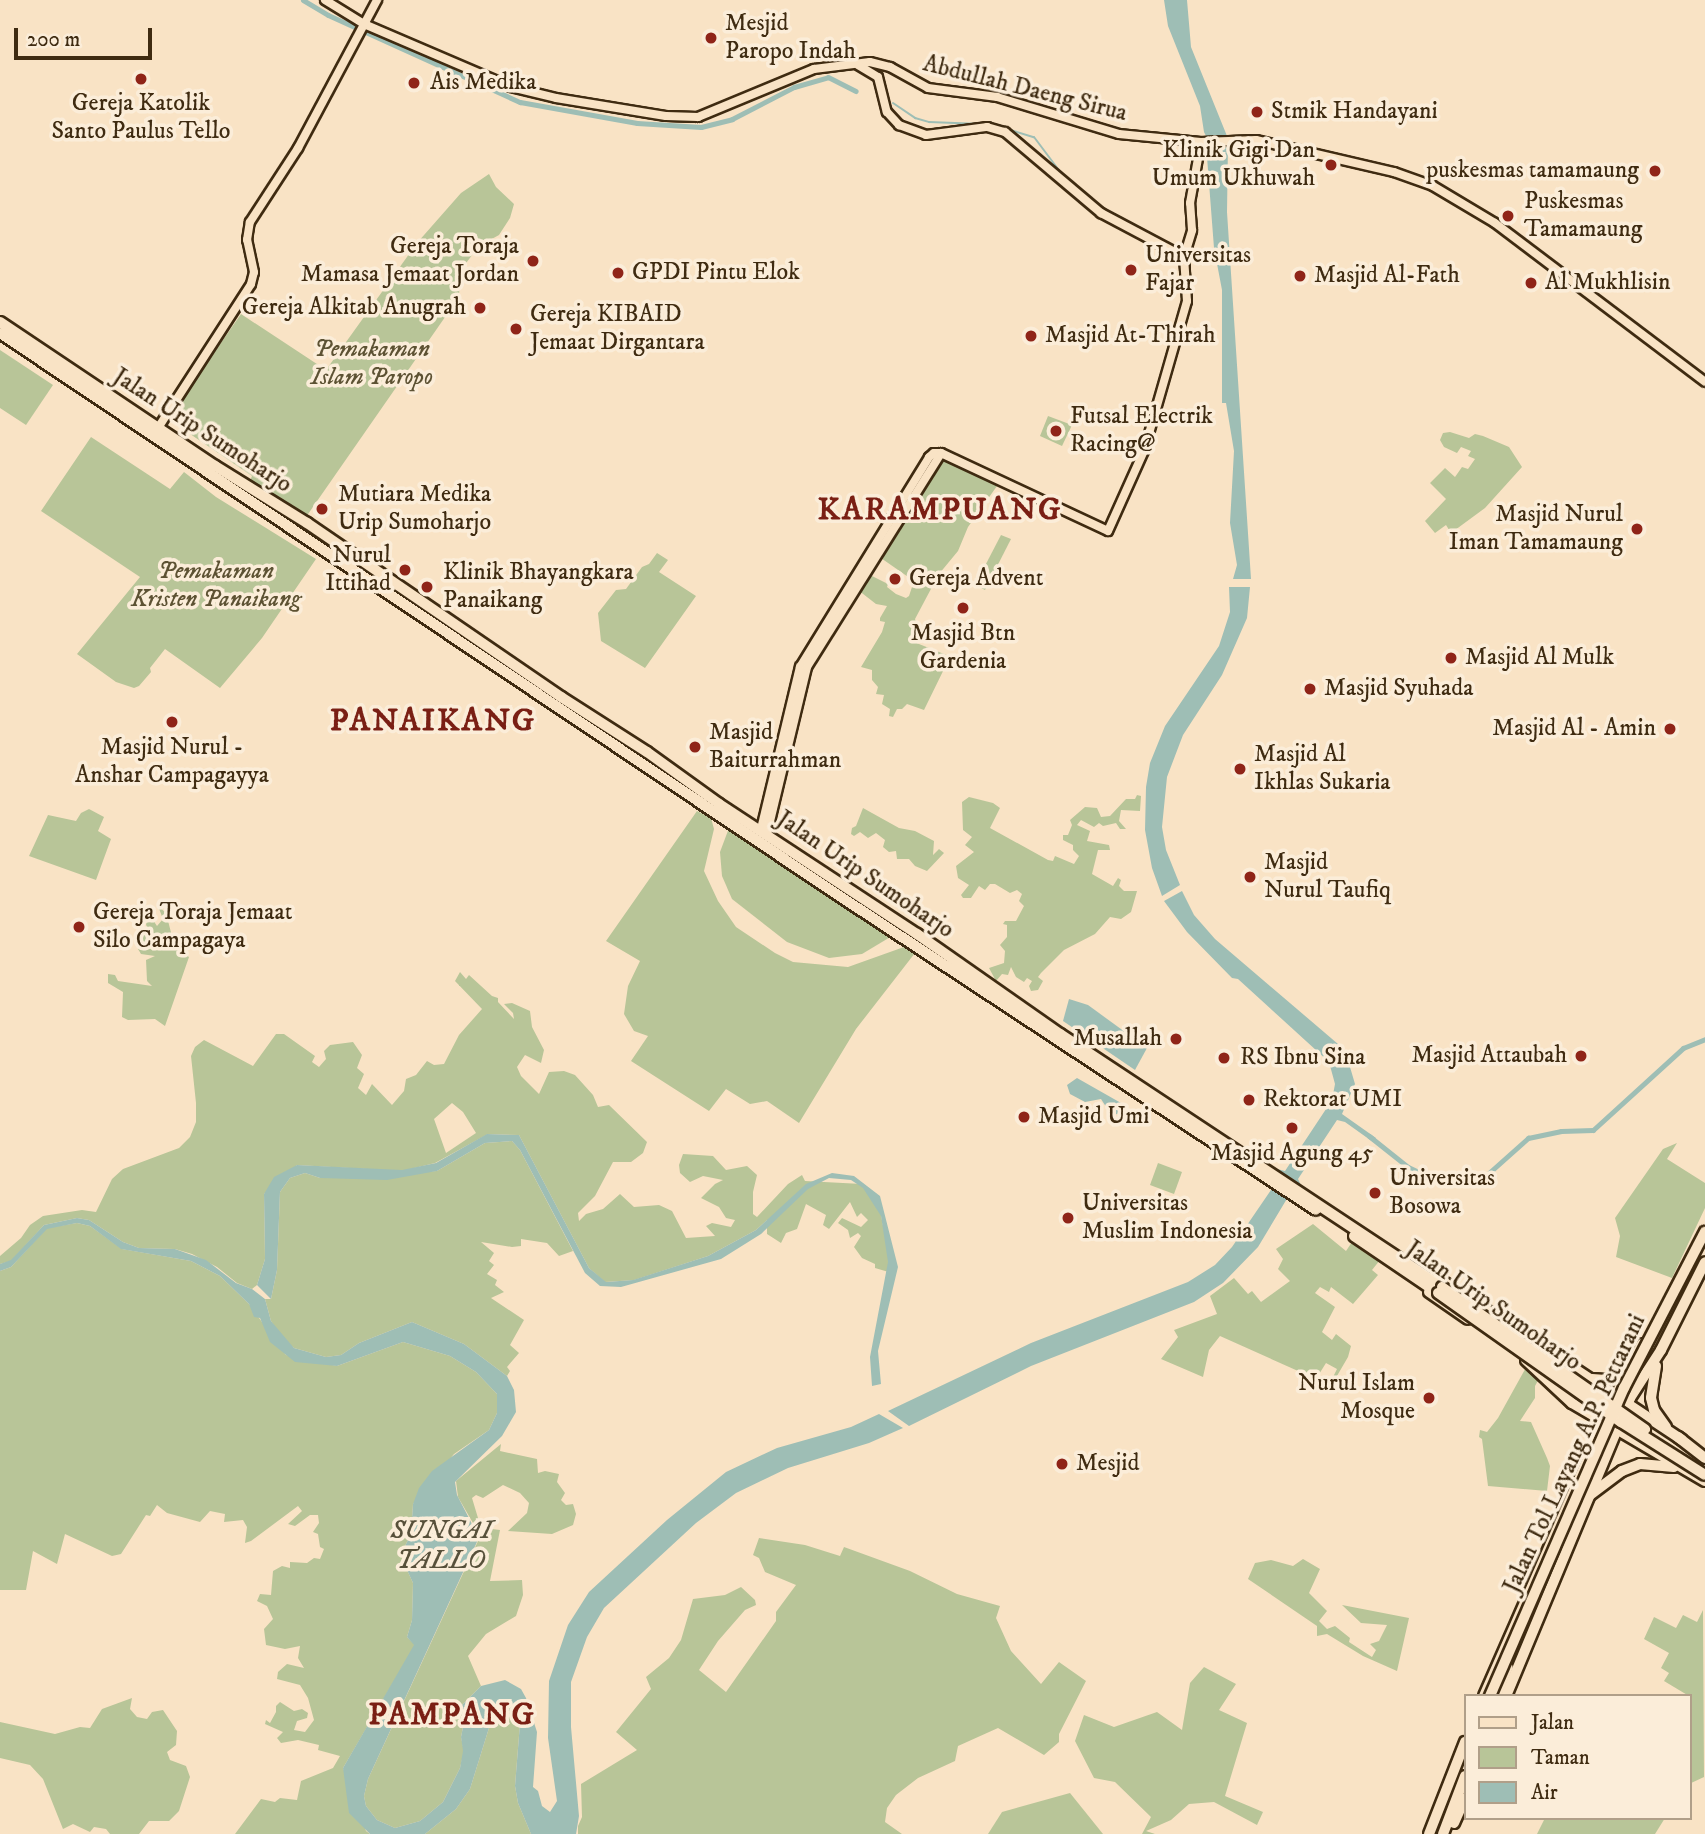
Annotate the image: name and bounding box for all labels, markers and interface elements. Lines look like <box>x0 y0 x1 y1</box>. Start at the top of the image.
place label: Mesjid Paropo Indah <box>725 10 856 66</box>
scale bar <box>18 14 156 58</box>
text: 200 m <box>27 27 80 53</box>
marker: Mesjid Paropo Indah <box>703 30 719 46</box>
street label: Abdullah Daeng Sirua <box>920 50 1130 128</box>
place label: Ais Medika <box>430 69 536 97</box>
marker: Gereja Katolik Santo Paulus Tello <box>133 71 149 87</box>
marker: Ais Medika <box>404 73 424 93</box>
place label: Gereja Katolik Santo Paulus Tello <box>52 90 230 146</box>
place label: Stmik Handayani <box>1271 98 1438 126</box>
marker: Stmik Handayani <box>1249 104 1265 120</box>
place label: Klinik Gigi Dan Umum Ukhuwah <box>1152 137 1315 193</box>
marker: Klinik Gigi Dan Umum Ukhuwah <box>1321 155 1341 175</box>
place label: puskesmas tamamaung <box>1426 157 1639 185</box>
marker: puskesmas tamamaung <box>1645 161 1665 181</box>
place label: Puskesmas Tamamaung <box>1524 188 1642 244</box>
marker: Puskesmas Tamamaung <box>1498 206 1518 226</box>
place label: Gereja Toraja Mamasa Jemaat Jordan <box>301 233 519 289</box>
place label: Universitas Fajar <box>1145 242 1251 298</box>
marker: Gereja Toraja Mamasa Jemaat Jordan <box>525 253 541 269</box>
place label: GPDI Pintu Elok <box>632 259 800 287</box>
marker: Universitas Fajar <box>1123 262 1139 278</box>
place label: Masjid Al-Fath <box>1314 262 1460 290</box>
marker: GPDI Pintu Elok <box>610 265 626 281</box>
marker: Masjid Al-Fath <box>1292 268 1308 284</box>
place label: Al Mukhlisin <box>1545 269 1670 297</box>
marker: Al Mukhlisin <box>1523 275 1539 291</box>
place label: Gereja Alkitab Anugrah <box>242 294 466 322</box>
marker: Gereja Alkitab Anugrah <box>472 300 488 316</box>
place label: Gereja KIBAID Jemaat Dirgantara <box>530 301 705 357</box>
marker: Gereja KIBAID Jemaat Dirgantara <box>508 321 524 337</box>
place label: Masjid At-Thirah <box>1045 322 1216 350</box>
marker: Masjid At-Thirah <box>1023 328 1039 344</box>
park label: Pemakaman Islam Paropo <box>311 336 433 392</box>
street label: Jalan Urip Sumoharjo <box>107 362 297 500</box>
place label: Futsal Electrik Racing@ <box>1070 403 1213 459</box>
marker: Futsal Electrik Racing@ <box>1048 423 1064 439</box>
place label: Mutiara Medika Urip Sumoharjo <box>338 481 491 537</box>
district label: KARAMPUANG <box>819 491 1061 529</box>
marker: Mutiara Medika Urip Sumoharjo <box>312 499 332 519</box>
place label: Masjid Nurul Iman Tamamaung <box>1449 501 1623 557</box>
marker: Masjid Nurul Iman Tamamaung <box>1629 521 1645 537</box>
place label: Nurul Ittihad <box>325 542 391 598</box>
park label: Pemakaman Kristen Panaikang <box>131 558 301 614</box>
place label: Klinik Bhayangkara Panaikang <box>443 559 634 615</box>
marker: Nurul Ittihad <box>397 562 413 578</box>
place label: Gereja Advent <box>909 565 1043 593</box>
marker: Gereja Advent <box>887 571 903 587</box>
marker: Klinik Bhayangkara Panaikang <box>417 577 437 597</box>
marker: Masjid Btn Gardenia <box>955 600 971 616</box>
place label: Masjid Btn Gardenia <box>911 620 1015 676</box>
place label: Masjid Al Mulk <box>1465 644 1614 672</box>
marker: Masjid Al Mulk <box>1443 650 1459 666</box>
place label: Masjid Syuhada <box>1324 675 1473 703</box>
marker: Masjid Syuhada <box>1302 681 1318 697</box>
district label: PANAIKANG <box>331 702 535 740</box>
marker: Masjid Nurul - Anshar Campagayya <box>164 714 180 730</box>
place label: Masjid Al - Amin <box>1492 715 1656 743</box>
place label: Masjid Baiturrahman <box>709 719 841 775</box>
marker: Masjid Al - Amin <box>1662 721 1678 737</box>
place label: Masjid Nurul - Anshar Campagayya <box>75 734 269 790</box>
marker: Masjid Baiturrahman <box>687 739 703 755</box>
place label: Masjid Al Ikhlas Sukaria <box>1254 741 1391 797</box>
marker: Masjid Al Ikhlas Sukaria <box>1232 761 1248 777</box>
street label: Jalan Urip Sumoharjo <box>771 805 959 945</box>
place label: Masjid Nurul Taufiq <box>1264 849 1391 905</box>
marker: Masjid Nurul Taufiq <box>1242 869 1258 885</box>
place label: Gereja Toraja Jemaat Silo Campagaya <box>93 899 292 955</box>
marker: Gereja Toraja Jemaat Silo Campagaya <box>71 919 87 935</box>
place label: Musallah <box>1073 1025 1162 1053</box>
marker: Musallah <box>1168 1031 1184 1047</box>
place label: Masjid Attaubah <box>1411 1042 1567 1070</box>
place label: RS Ibnu Sina <box>1240 1044 1365 1072</box>
marker: RS Ibnu Sina <box>1214 1048 1234 1068</box>
marker: Masjid Attaubah <box>1573 1048 1589 1064</box>
place label: Rektorat UMI <box>1263 1086 1402 1114</box>
marker: Rektorat UMI <box>1241 1092 1257 1108</box>
place label: Masjid Umi <box>1038 1103 1149 1131</box>
marker: Masjid Umi <box>1016 1109 1032 1125</box>
marker: Masjid Agung 45 <box>1284 1120 1300 1136</box>
place label: Masjid Agung 45 <box>1211 1140 1373 1168</box>
place label: Universitas Bosowa <box>1389 1165 1495 1221</box>
marker: Universitas Bosowa <box>1367 1185 1383 1201</box>
place label: Universitas Muslim Indonesia <box>1082 1190 1253 1246</box>
marker: Universitas Muslim Indonesia <box>1060 1210 1076 1226</box>
street label: Jalan Urip Sumoharjo <box>1400 1235 1586 1377</box>
street label: Jalan Tol Layang A.P. Pettarani <box>1498 1310 1652 1598</box>
place label: Nurul Islam Mosque <box>1298 1370 1415 1426</box>
marker: Nurul Islam Mosque <box>1421 1390 1437 1406</box>
place label: Mesjid <box>1076 1450 1139 1478</box>
marker: Mesjid <box>1054 1456 1070 1472</box>
water label: SUNGAI TALLO <box>390 1515 492 1576</box>
legend <box>1464 1694 1691 1820</box>
district label: PAMPANG <box>369 1696 535 1734</box>
text: Jalan <box>1531 1710 1574 1736</box>
text: Taman <box>1531 1745 1590 1771</box>
text: Air <box>1531 1780 1558 1806</box>

